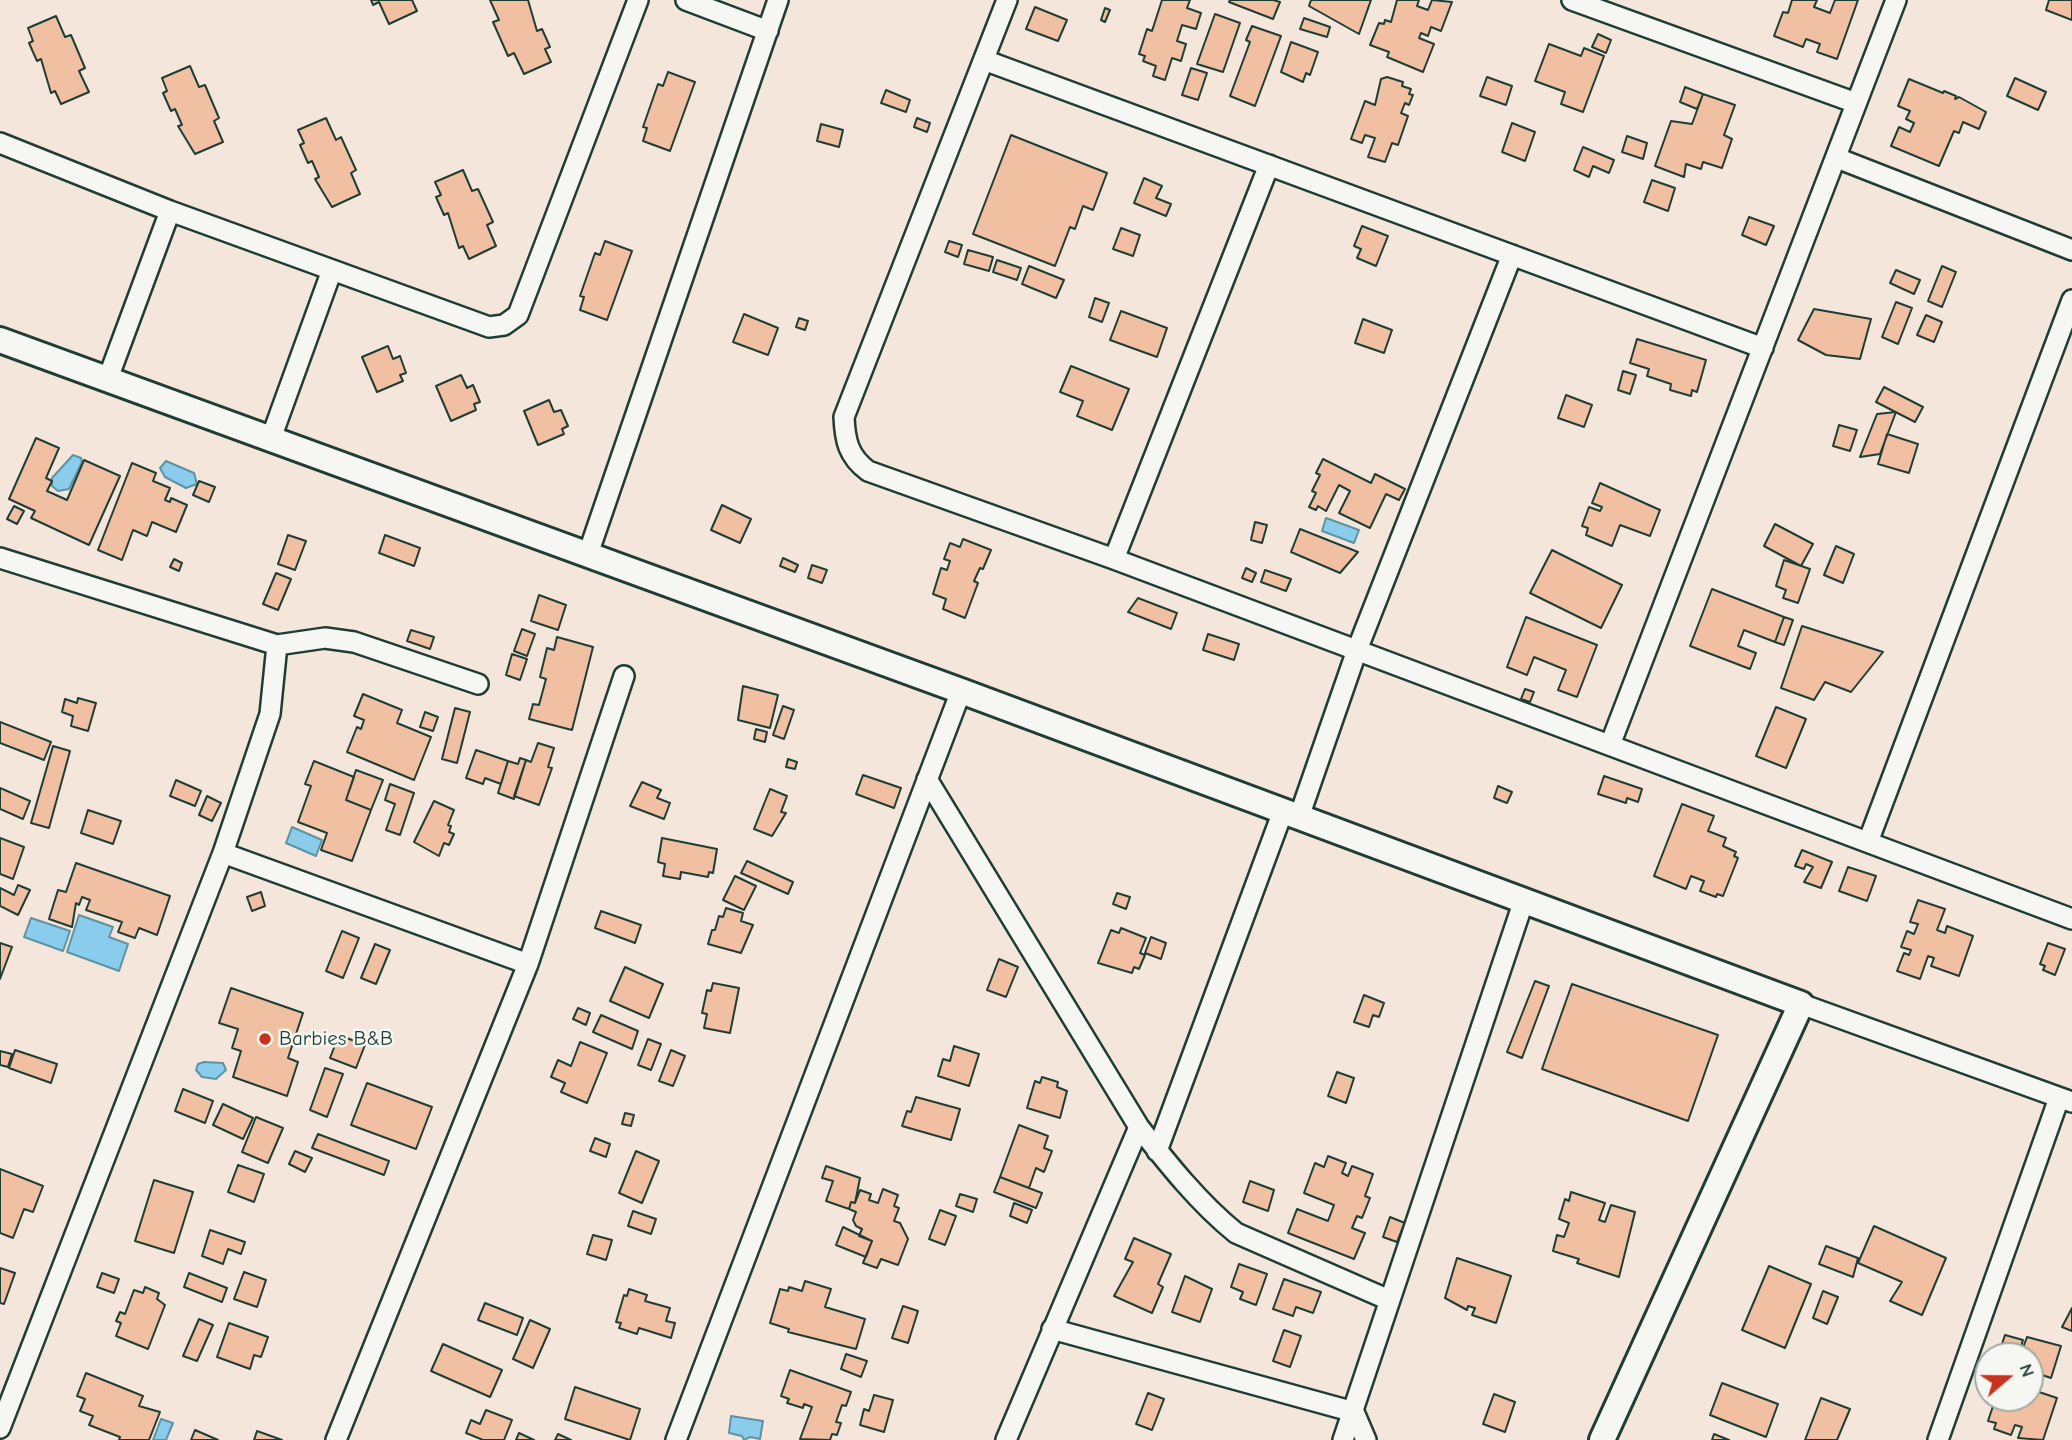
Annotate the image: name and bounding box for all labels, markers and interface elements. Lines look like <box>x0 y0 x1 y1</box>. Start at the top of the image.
place label: Barbies B&B <box>279 1026 393 1052</box>
marker: Barbies B&B <box>257 1031 273 1047</box>
north arrow <box>1974 1342 2044 1412</box>
text: N <box>2014 1361 2039 1380</box>

